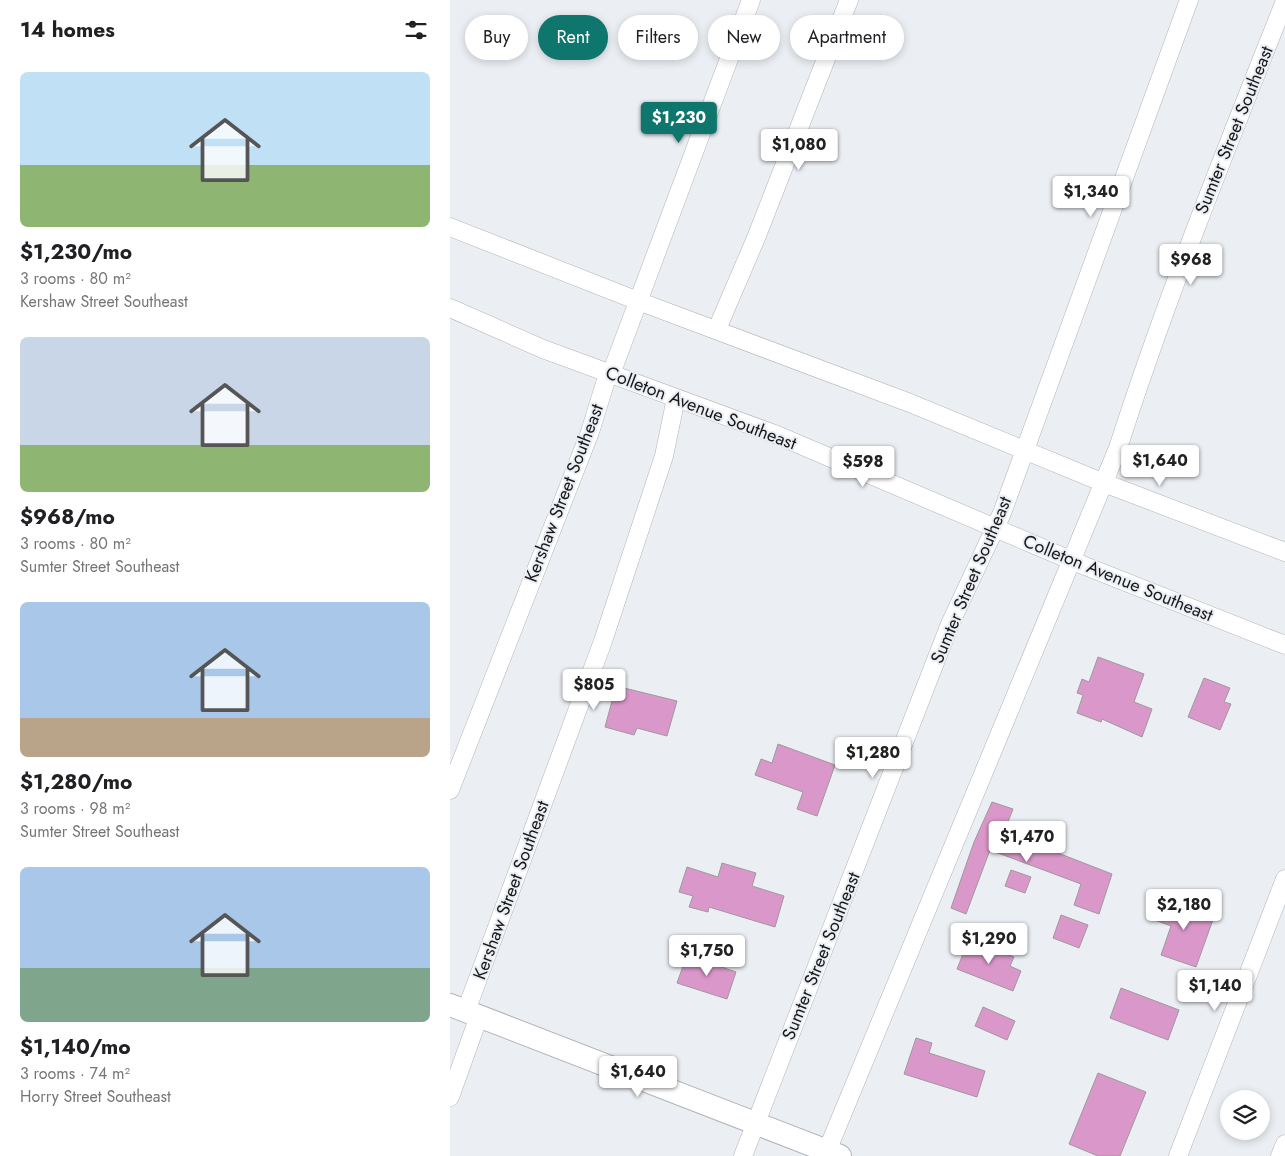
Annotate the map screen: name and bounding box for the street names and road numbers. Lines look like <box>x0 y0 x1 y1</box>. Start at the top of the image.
street label: Sumter Street Southeast <box>1188 41 1280 218</box>
street label: Colleton Avenue Southeast <box>602 360 801 457</box>
street label: Kershaw Street Southeast <box>518 400 610 586</box>
street label: Sumter Street Southeast <box>924 492 1018 668</box>
street label: Colleton Avenue Southeast <box>1019 528 1217 628</box>
street label: Kershaw Street Southeast <box>467 796 556 983</box>
street label: Sumter Street Southeast <box>775 867 867 1044</box>

